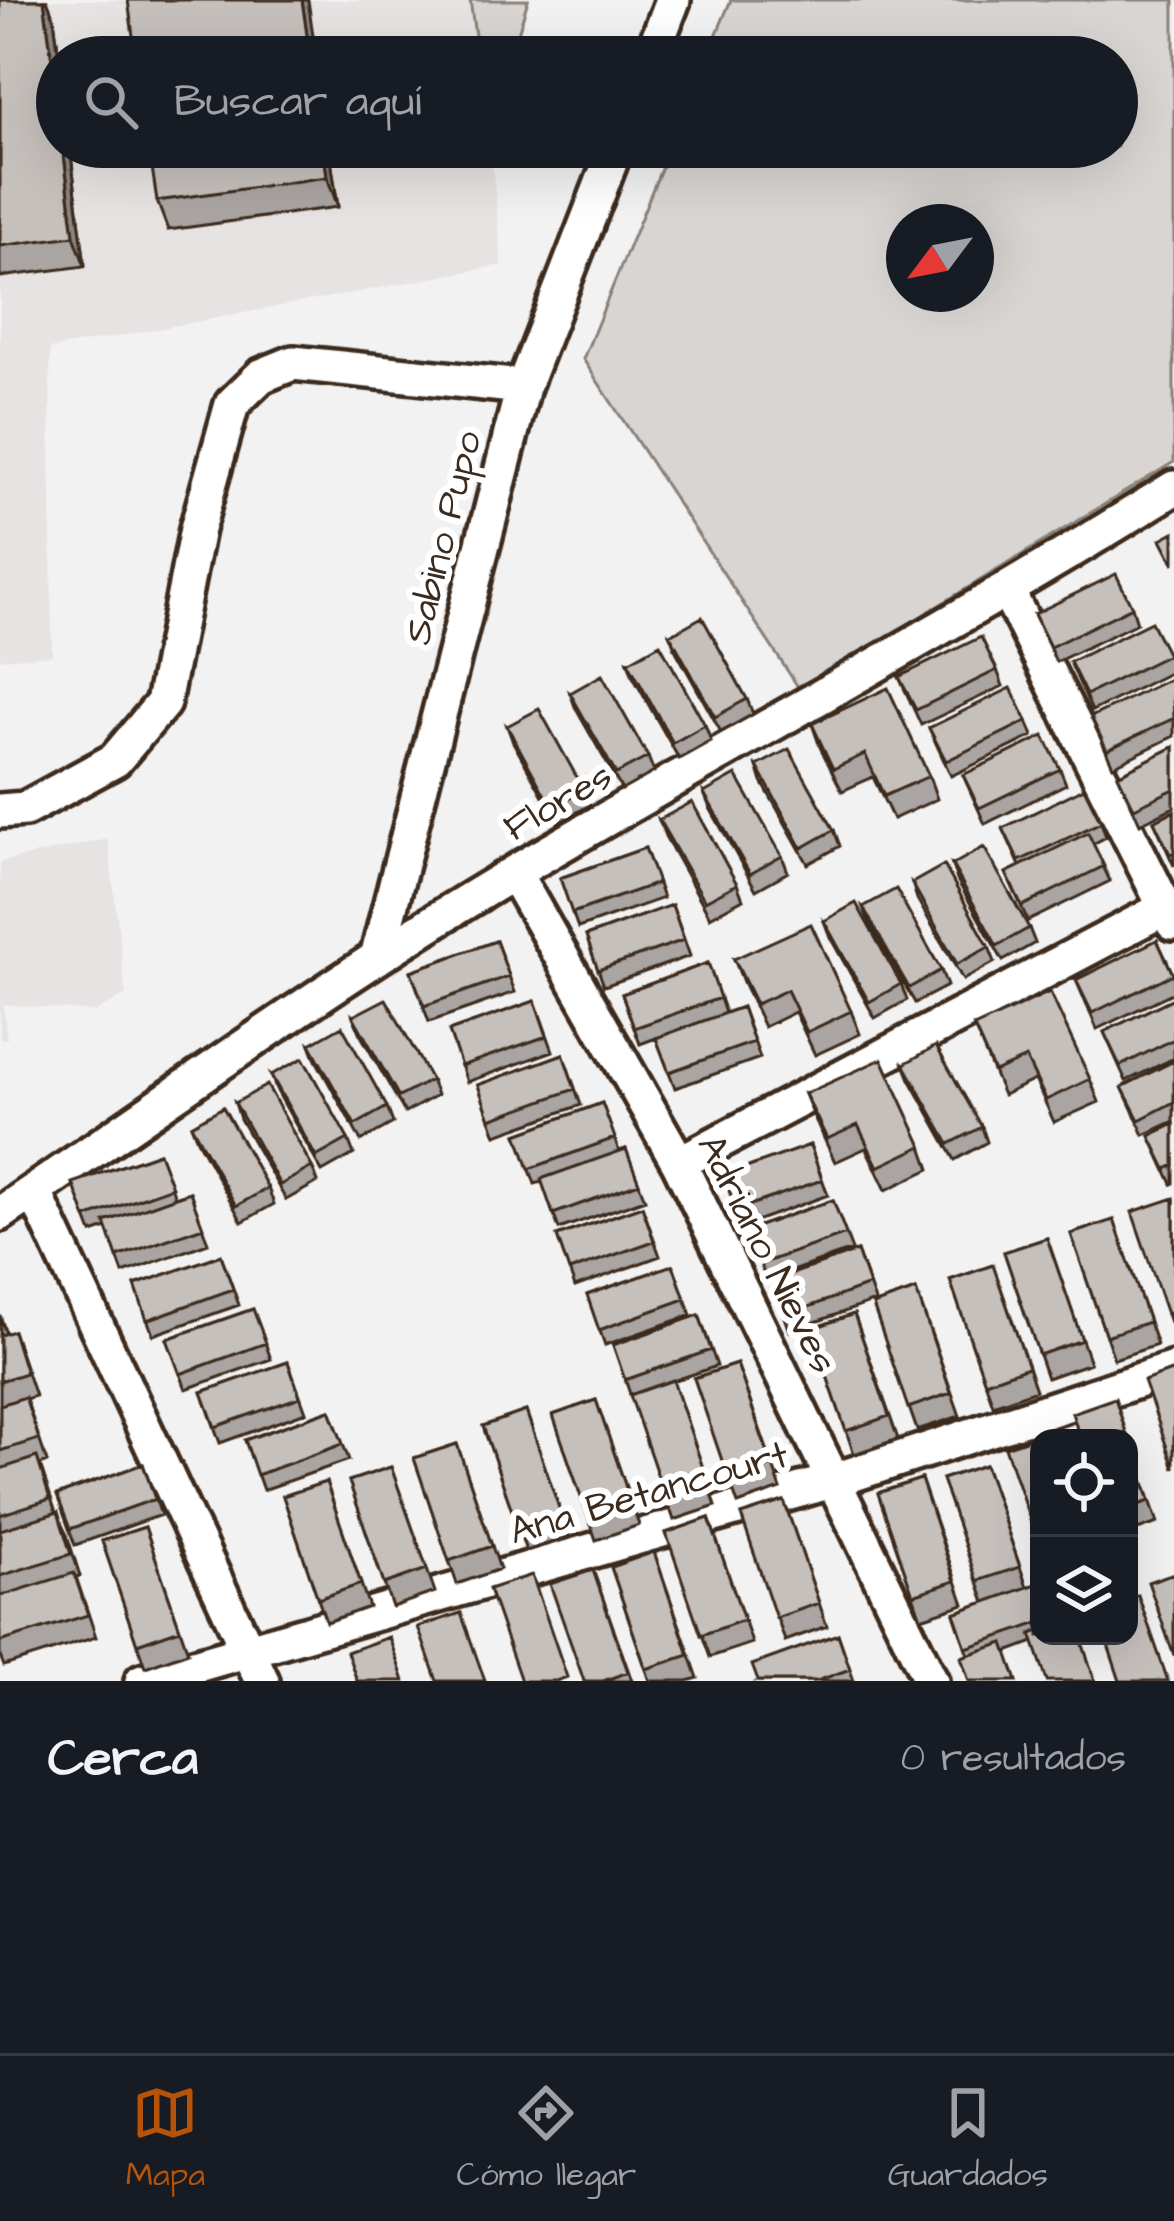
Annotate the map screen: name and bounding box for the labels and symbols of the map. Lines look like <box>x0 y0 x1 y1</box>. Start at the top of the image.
north arrow <box>886 204 994 312</box>
street label: Sabino Pupo <box>391 425 497 650</box>
street label: Flores <box>494 750 623 855</box>
street label: Adriano Nieves <box>683 1126 850 1383</box>
street label: Ana Betancourt <box>503 1428 795 1559</box>

